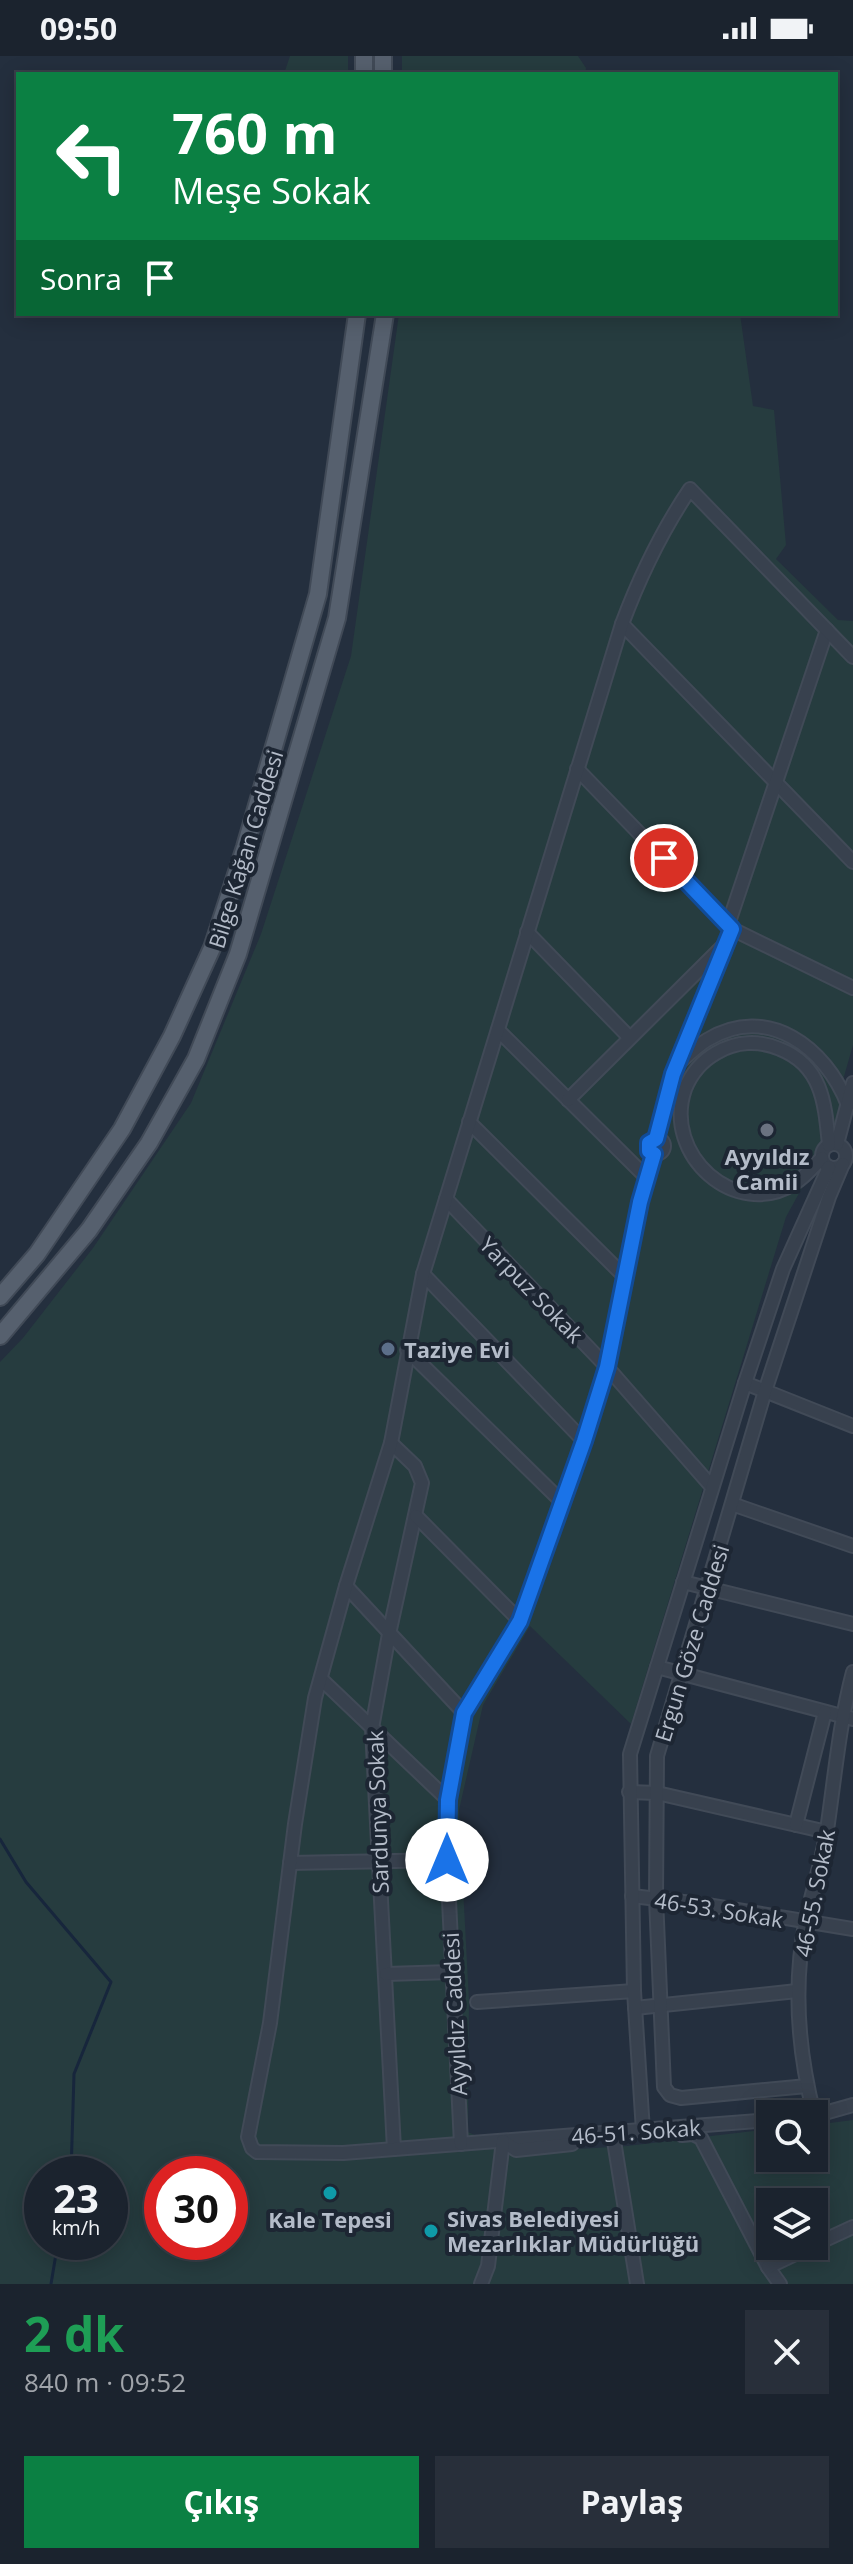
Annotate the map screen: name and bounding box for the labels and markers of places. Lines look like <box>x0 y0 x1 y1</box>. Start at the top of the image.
pin <box>630 824 698 892</box>
marker: Ayyıldız Camii <box>758 1121 776 1139</box>
place label: Ayyıldız Camii <box>724 1141 810 1196</box>
place label: Taziye Evi <box>404 1334 510 1364</box>
marker: Taziye Evi <box>379 1340 397 1358</box>
marker: Kale Tepesi <box>321 2184 339 2202</box>
place label: Sivas Belediyesi Mezarlıklar Müdürlüğü <box>447 2203 699 2258</box>
place label: Kale Tepesi <box>268 2204 392 2234</box>
marker: Sivas Belediyesi Mezarlıklar Müdürlüğü <box>422 2222 440 2240</box>

